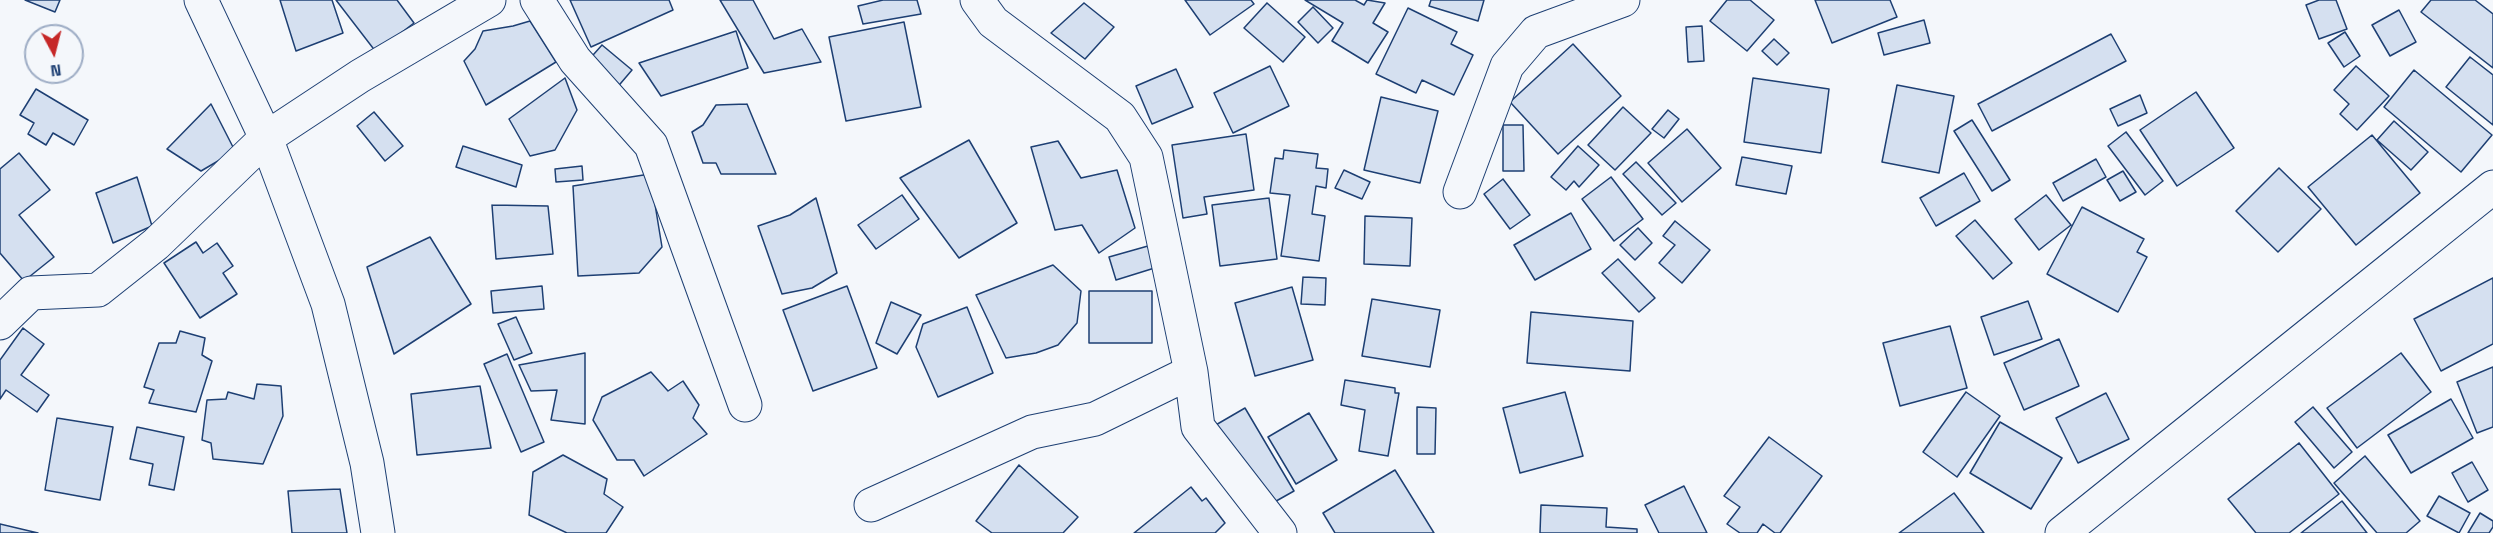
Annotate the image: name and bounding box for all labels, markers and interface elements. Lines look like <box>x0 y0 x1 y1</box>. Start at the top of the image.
north arrow <box>24 24 84 84</box>
text: N <box>49 59 63 81</box>

